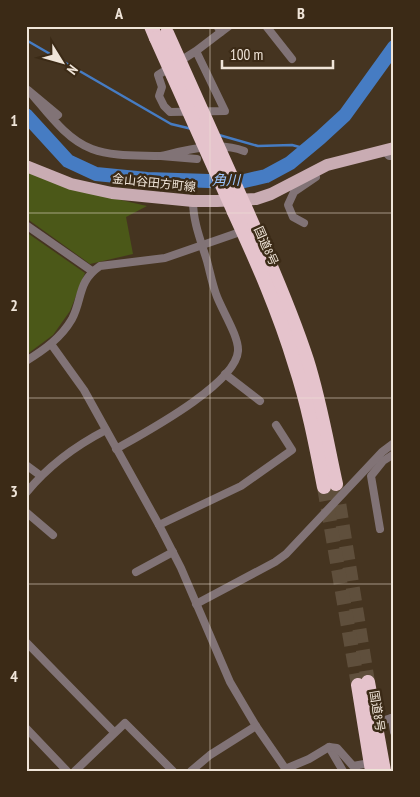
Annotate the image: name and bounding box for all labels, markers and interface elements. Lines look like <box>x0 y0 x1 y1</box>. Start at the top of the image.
text: A <box>114 3 124 23</box>
text: B <box>297 3 305 23</box>
north arrow <box>38 38 88 88</box>
scale bar <box>222 38 334 70</box>
text: 100 m <box>230 45 263 64</box>
text: N <box>63 61 82 78</box>
text: 1 <box>10 110 18 130</box>
street label: 金山谷田方町線 <box>111 171 197 194</box>
water label: 角川 <box>212 171 242 189</box>
street label: 国道8号 <box>251 224 282 268</box>
text: 2 <box>10 295 18 315</box>
text: 3 <box>10 481 18 501</box>
text: 4 <box>10 666 18 686</box>
street label: 国道8号 <box>367 689 388 733</box>

